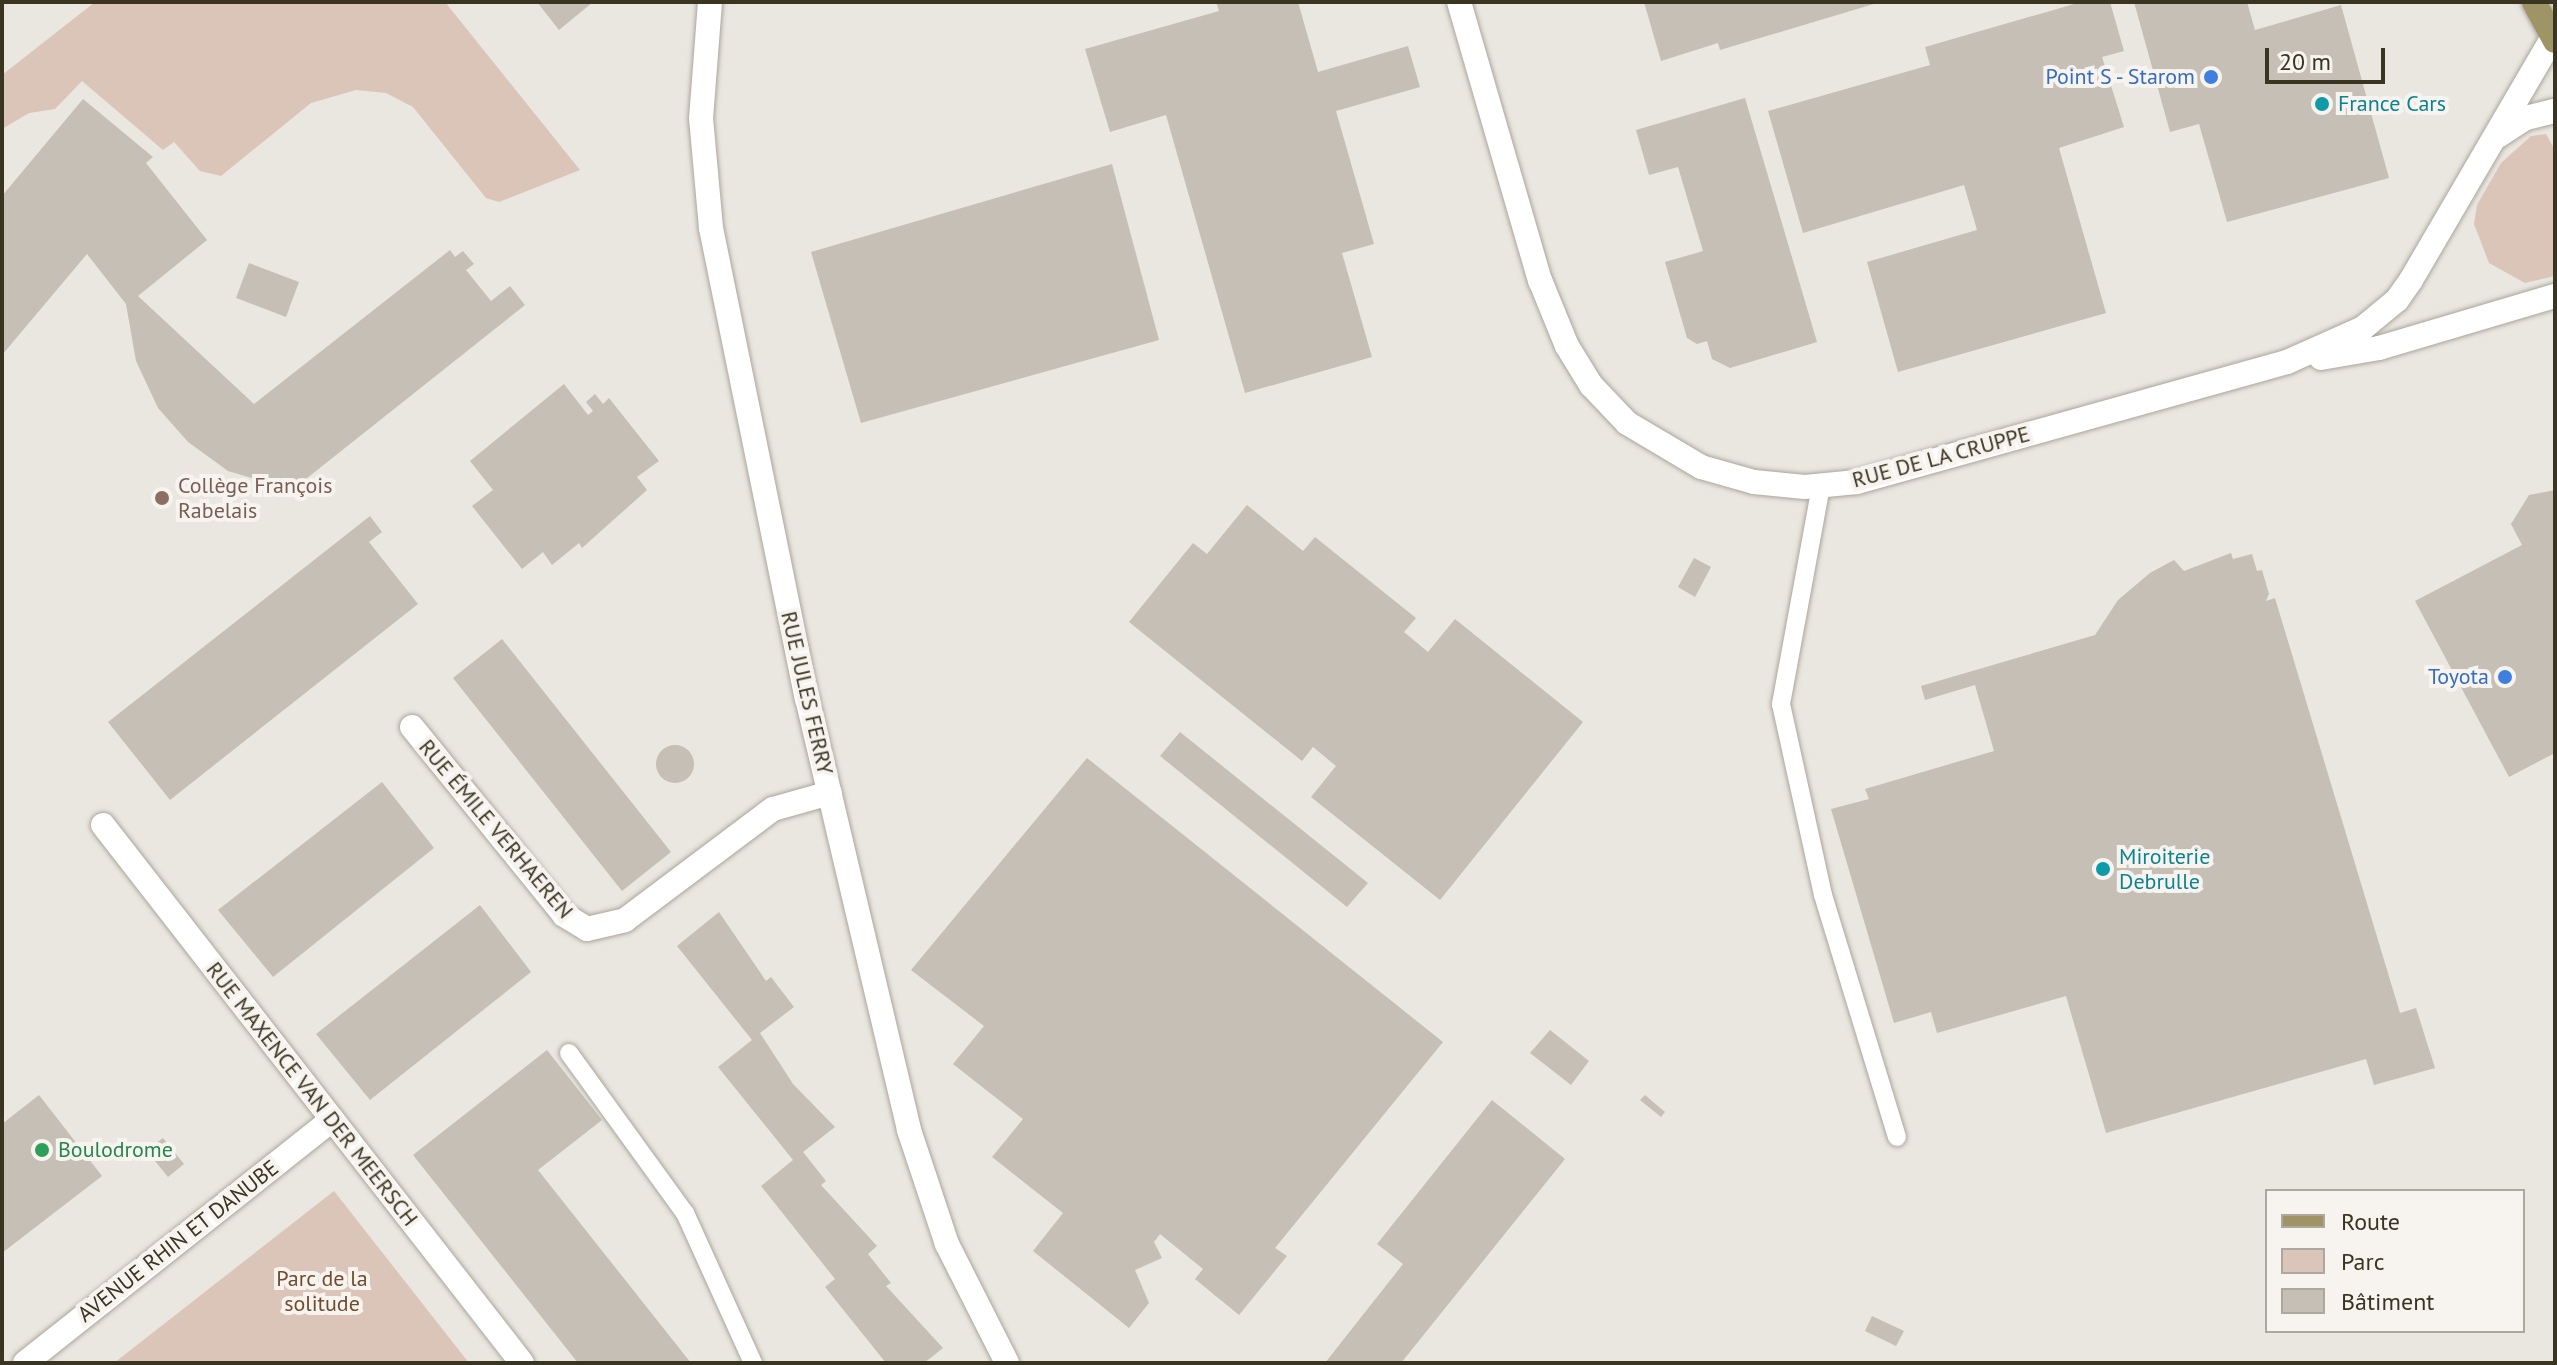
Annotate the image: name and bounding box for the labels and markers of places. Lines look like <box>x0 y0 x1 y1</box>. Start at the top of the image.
place label: Point S - Starom <box>2042 64 2195 90</box>
marker: Point S - Starom <box>2202 68 2220 86</box>
place label: France Cars <box>2338 91 2446 117</box>
marker: France Cars <box>2313 95 2331 113</box>
place label: Collège François Rabelais <box>178 472 332 524</box>
marker: Collège François Rabelais <box>153 489 171 507</box>
place label: Toyota <box>2428 664 2489 690</box>
marker: Toyota <box>2496 668 2514 686</box>
place label: Miroiterie Debrulle <box>2119 843 2210 894</box>
marker: Miroiterie Debrulle <box>2094 860 2112 878</box>
place label: Boulodrome <box>58 1137 173 1163</box>
marker: Boulodrome <box>33 1141 51 1159</box>

